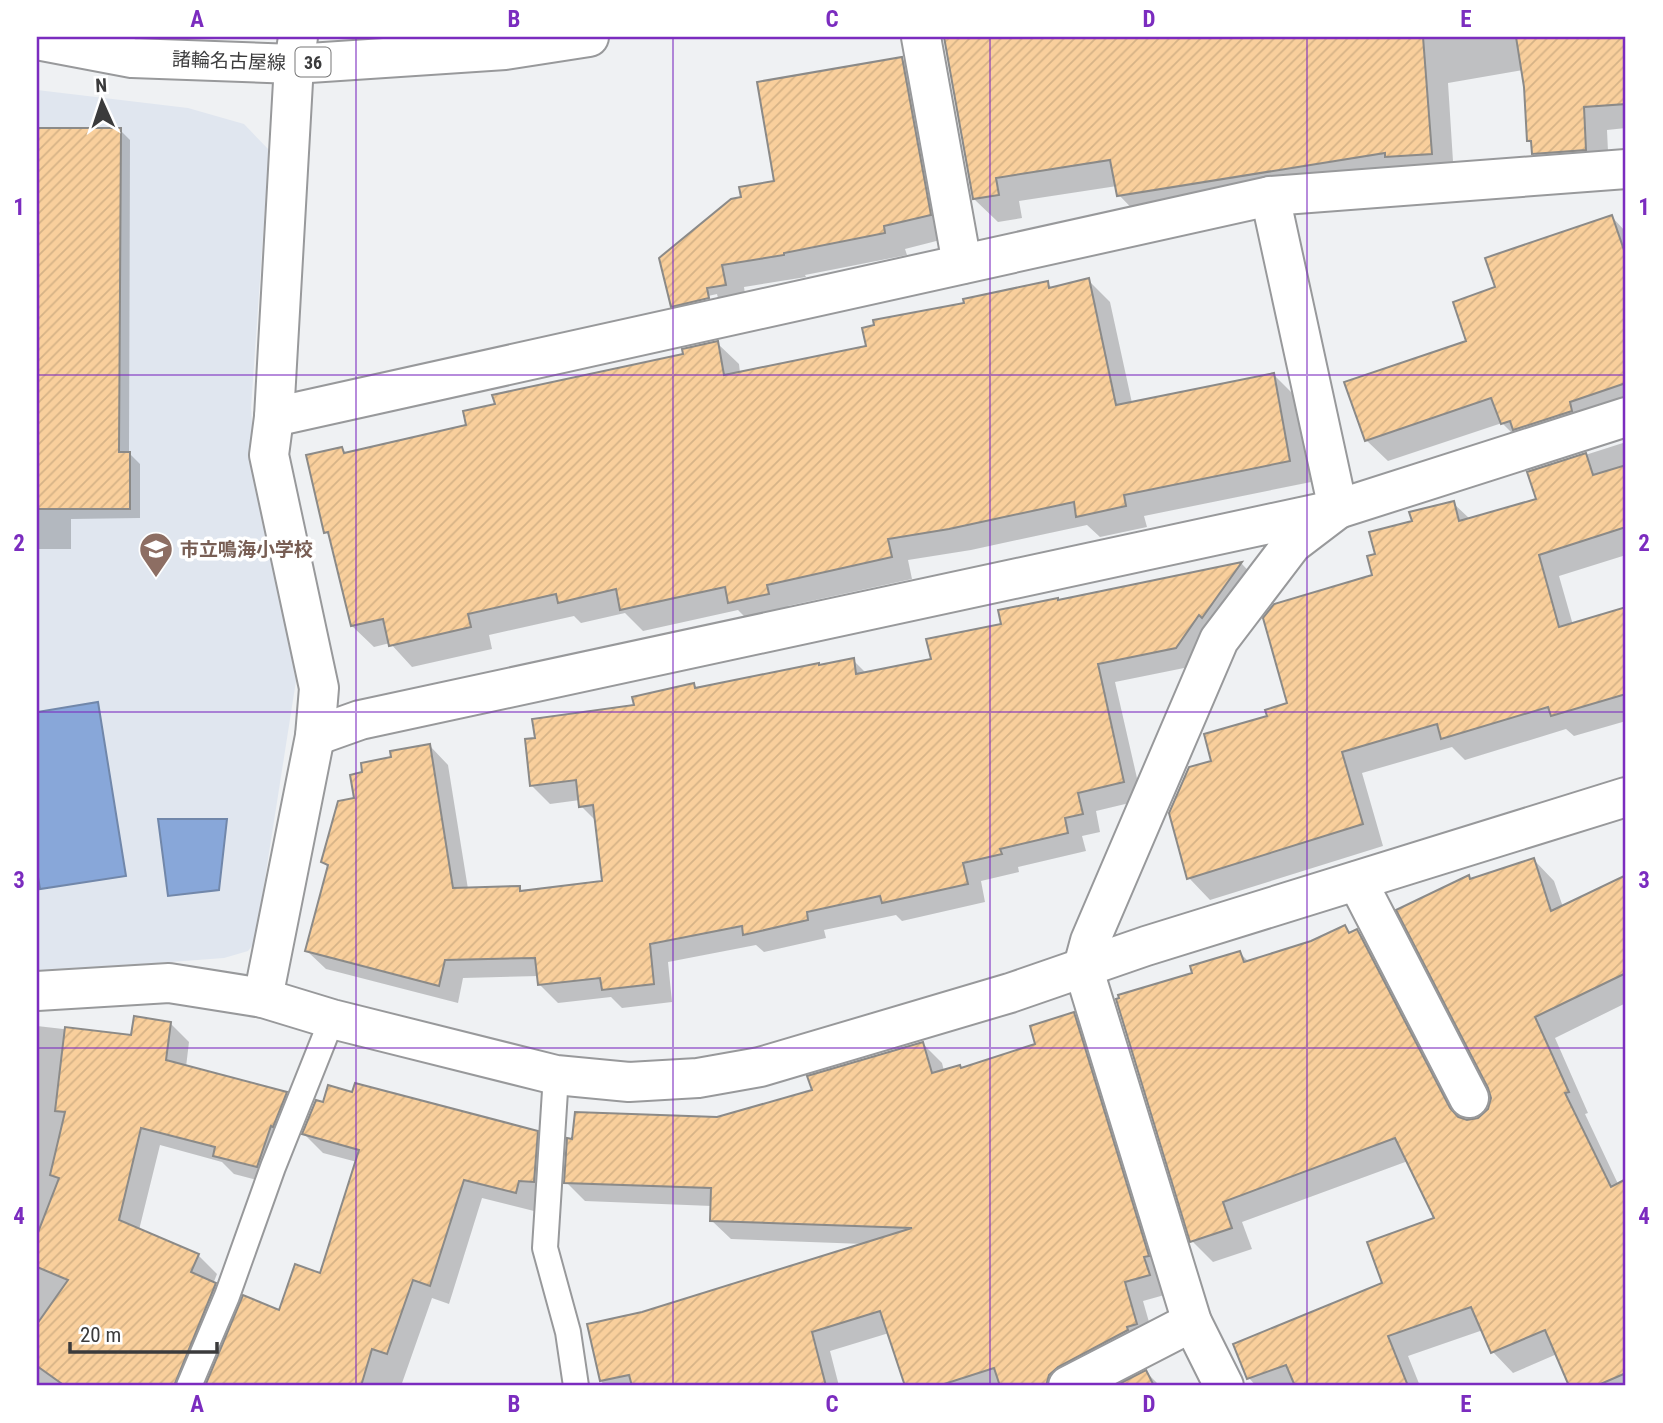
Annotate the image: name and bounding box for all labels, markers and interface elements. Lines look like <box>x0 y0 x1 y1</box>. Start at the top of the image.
text: A <box>190 6 204 33</box>
text: B <box>508 6 520 33</box>
text: C <box>825 6 839 33</box>
text: D <box>1143 6 1156 33</box>
text: E <box>1460 6 1472 33</box>
street label: 諸輪名古屋線 <box>172 48 286 74</box>
road number: 36 <box>296 48 330 76</box>
north arrow <box>66 66 136 136</box>
text: N <box>95 74 108 97</box>
text: 1 <box>13 194 25 221</box>
text: 1 <box>1638 194 1650 221</box>
text: 2 <box>13 530 25 557</box>
school or university icon: 市立鳴海小学校 <box>137 530 175 579</box>
text: 2 <box>1638 530 1650 557</box>
place label: 市立鳴海小学校 <box>180 538 313 561</box>
text: 3 <box>13 867 25 894</box>
text: 3 <box>1638 867 1650 894</box>
text: 4 <box>13 1203 25 1230</box>
text: 4 <box>1638 1203 1650 1230</box>
scale bar <box>70 1311 217 1355</box>
text: 20 m <box>80 1323 121 1347</box>
text: A <box>190 1391 204 1418</box>
text: B <box>508 1391 520 1418</box>
text: C <box>825 1391 839 1418</box>
text: D <box>1143 1391 1156 1418</box>
text: E <box>1460 1391 1472 1418</box>

